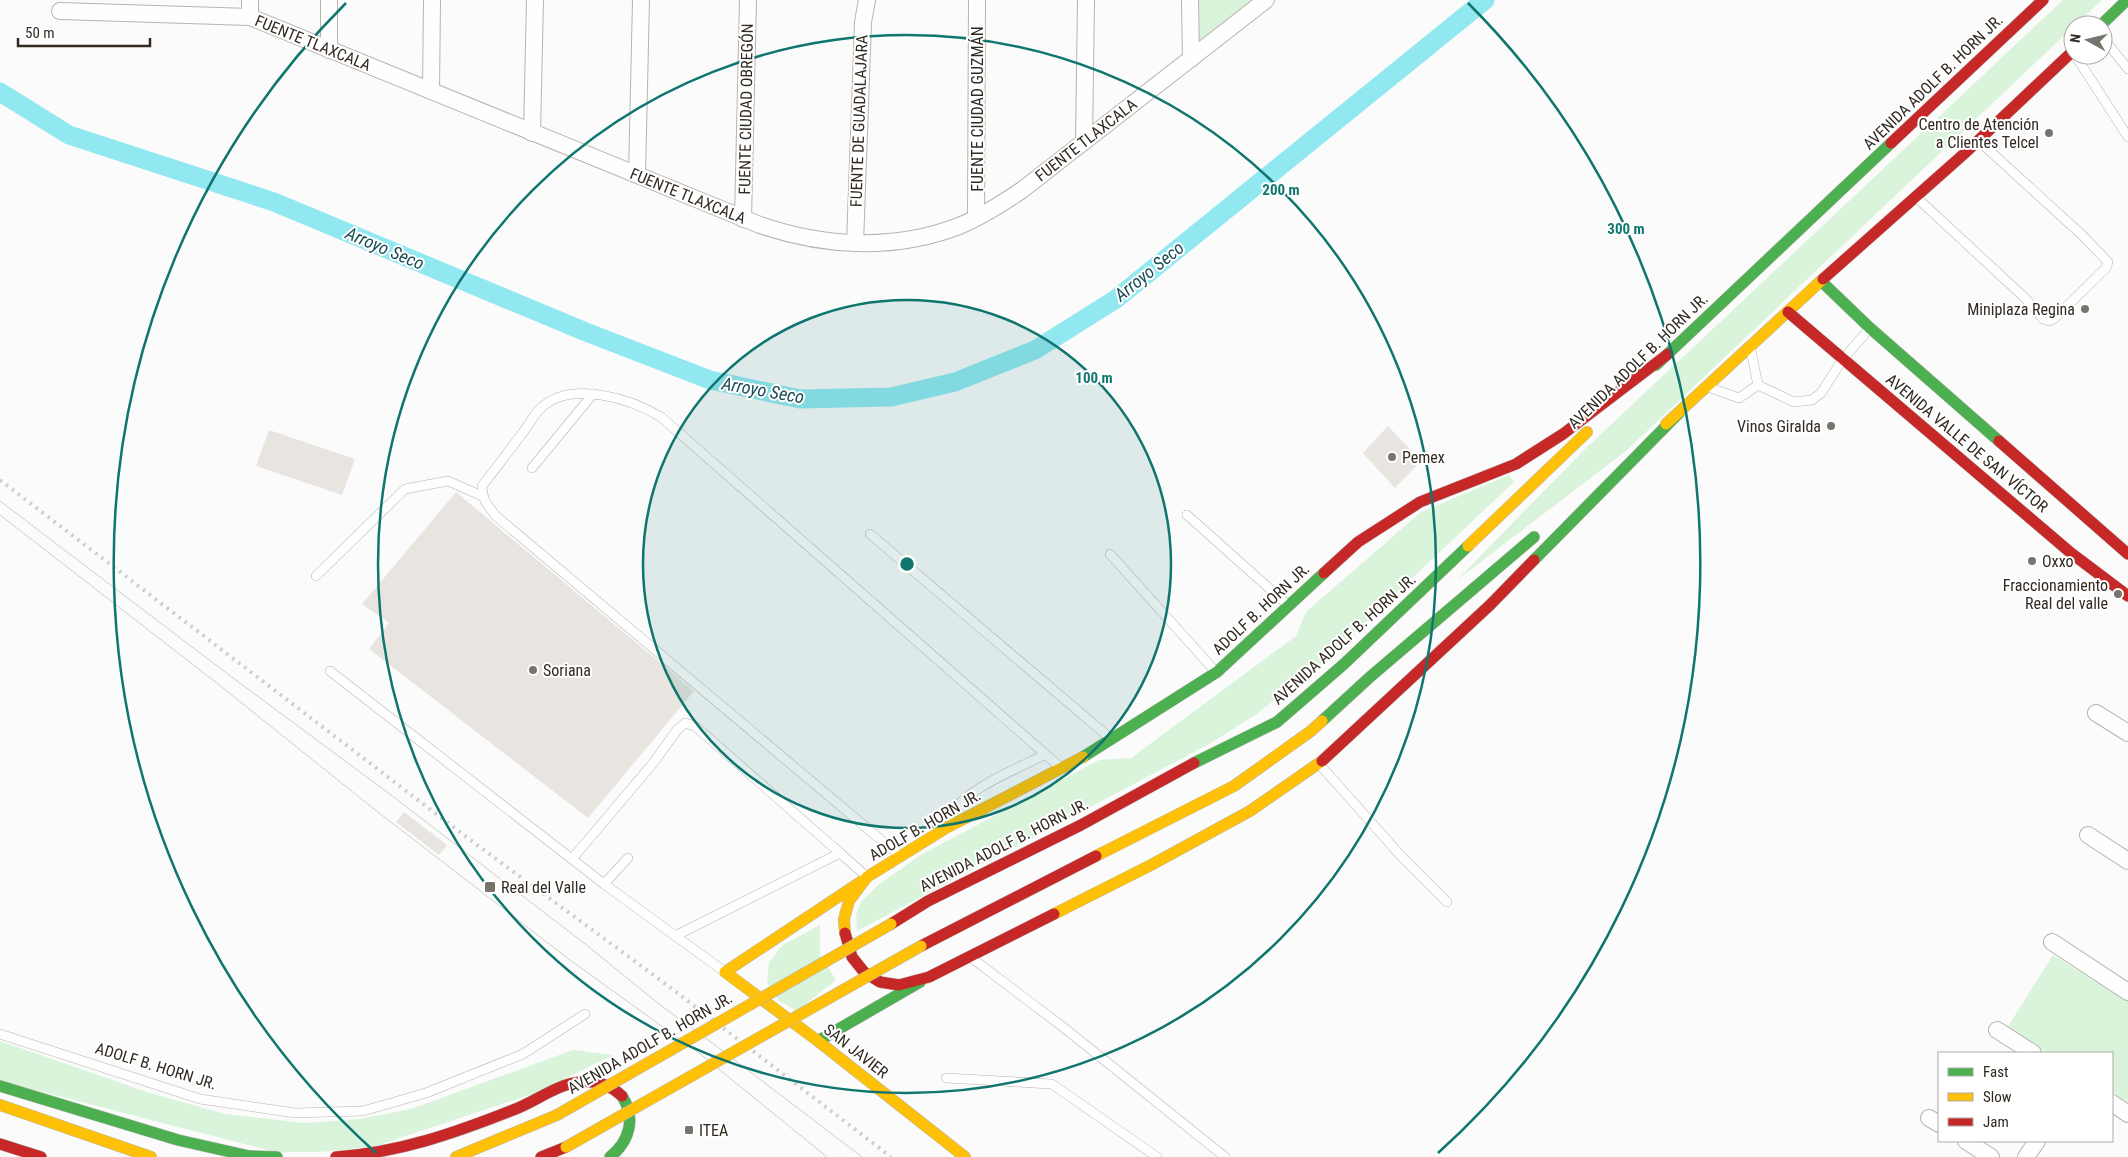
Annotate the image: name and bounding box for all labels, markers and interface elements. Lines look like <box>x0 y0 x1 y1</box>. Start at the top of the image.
street label: AVENIDA ADOLF B. HORN JR. <box>1859 10 2007 154</box>
street label: FUENTE TLAXCALA <box>252 11 374 75</box>
scale bar <box>18 15 150 47</box>
north arrow <box>2063 15 2113 65</box>
street label: FUENTE CIUDAD OBREGÓN <box>734 23 757 195</box>
text: 50 m <box>25 24 55 42</box>
street label: FUENTE CIUDAD GUZMÁN <box>968 26 987 192</box>
text: N <box>2067 33 2084 44</box>
street label: FUENTE DE GUADALAJARA <box>847 35 871 207</box>
street label: FUENTE TLAXCALA <box>1032 95 1140 185</box>
place label: Centro de Atención a Clientes Telcel <box>1918 115 2039 152</box>
marker: Centro de Atención a Clientes Telcel <box>2043 127 2055 139</box>
street label: FUENTE TLAXCALA <box>627 164 749 228</box>
text: 200 m <box>1262 181 1300 199</box>
text: 300 m <box>1607 220 1645 238</box>
water label: Arroyo Seco <box>342 222 427 274</box>
water label: Arroyo Seco <box>1109 237 1188 306</box>
street label: AVENIDA ADOLF B. HORN JR. <box>1564 289 1712 433</box>
place label: Miniplaza Regina <box>1967 300 2075 319</box>
marker: Miniplaza Regina <box>2079 303 2091 315</box>
text: 100 m <box>1075 369 1113 387</box>
street label: AVENIDA VALLE DE SAN VÍCTOR <box>1882 370 2052 517</box>
water label: Arroyo Seco <box>719 372 806 408</box>
place label: Vinos Giralda <box>1737 417 1821 436</box>
marker: Vinos Giralda <box>1825 420 1837 432</box>
place label: Pemex <box>1402 448 1445 467</box>
marker: Pemex <box>1386 451 1398 463</box>
place label: Oxxo <box>2042 552 2074 571</box>
centre of rings <box>898 555 916 573</box>
marker: Oxxo <box>2026 555 2038 567</box>
street label: ADOLF B. HORN JR. <box>1209 559 1313 659</box>
street label: AVENIDA ADOLF B. HORN JR. <box>1268 569 1420 709</box>
place label: Fraccionamiento Real del valle <box>2003 576 2108 613</box>
marker: Fraccionamiento Real del valle <box>2112 588 2124 600</box>
place label: Soriana <box>543 661 591 680</box>
marker: Soriana <box>527 664 539 676</box>
street label: ADOLF B. HORN JR. <box>866 785 984 865</box>
street label: AVENIDA ADOLF B. HORN JR. <box>916 794 1092 896</box>
place label: Real del Valle <box>501 878 586 897</box>
marker: Real del Valle <box>483 880 497 894</box>
street label: AVENIDA ADOLF B. HORN JR. <box>564 988 736 1098</box>
street label: SAN JAVIER <box>820 1020 892 1082</box>
street label: ADOLF B. HORN JR. <box>93 1039 219 1093</box>
legend <box>1938 1052 2113 1142</box>
text: Fast <box>1983 1063 2008 1081</box>
text: Slow <box>1983 1088 2012 1106</box>
text: Jam <box>1983 1113 2009 1131</box>
place label: ITEA <box>699 1121 728 1140</box>
marker: ITEA <box>683 1124 695 1136</box>

